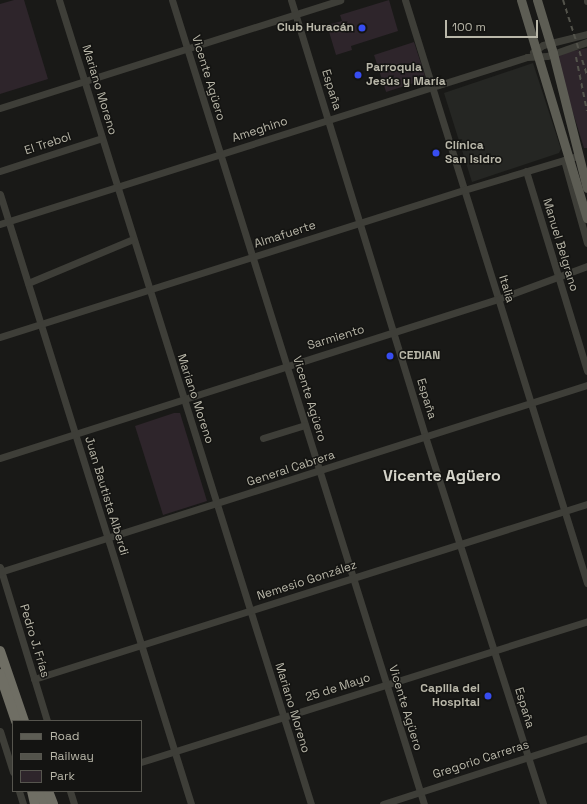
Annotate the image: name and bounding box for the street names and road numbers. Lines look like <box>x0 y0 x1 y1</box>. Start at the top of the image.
street label: Vicente Agüero <box>188 33 228 123</box>
street label: Mariano Moreno <box>78 43 120 137</box>
street label: España <box>318 68 344 112</box>
street label: Ameghino <box>230 114 290 146</box>
street label: El Trebol <box>23 130 73 158</box>
street label: Manuel Belgrano <box>539 197 581 293</box>
street label: Almafuerte <box>252 218 318 252</box>
street label: Italia <box>495 273 517 305</box>
street label: Sarmiento <box>306 322 366 354</box>
street label: Mariano Moreno <box>174 352 216 446</box>
street label: Vicente Agüero <box>289 354 329 444</box>
street label: España <box>413 377 439 421</box>
street label: Juan Bautista Alberdi <box>81 435 131 557</box>
street label: General Cabrera <box>245 448 337 490</box>
street label: Nemesio González <box>255 558 359 604</box>
street label: Pedro J. Frías <box>16 602 52 680</box>
street label: Mariano Moreno <box>271 661 313 755</box>
street label: Vicente Agüero <box>385 663 425 753</box>
street label: 25 de Mayo <box>304 671 372 705</box>
street label: España <box>511 686 537 730</box>
street label: Gregorio Carreras <box>431 738 531 782</box>

